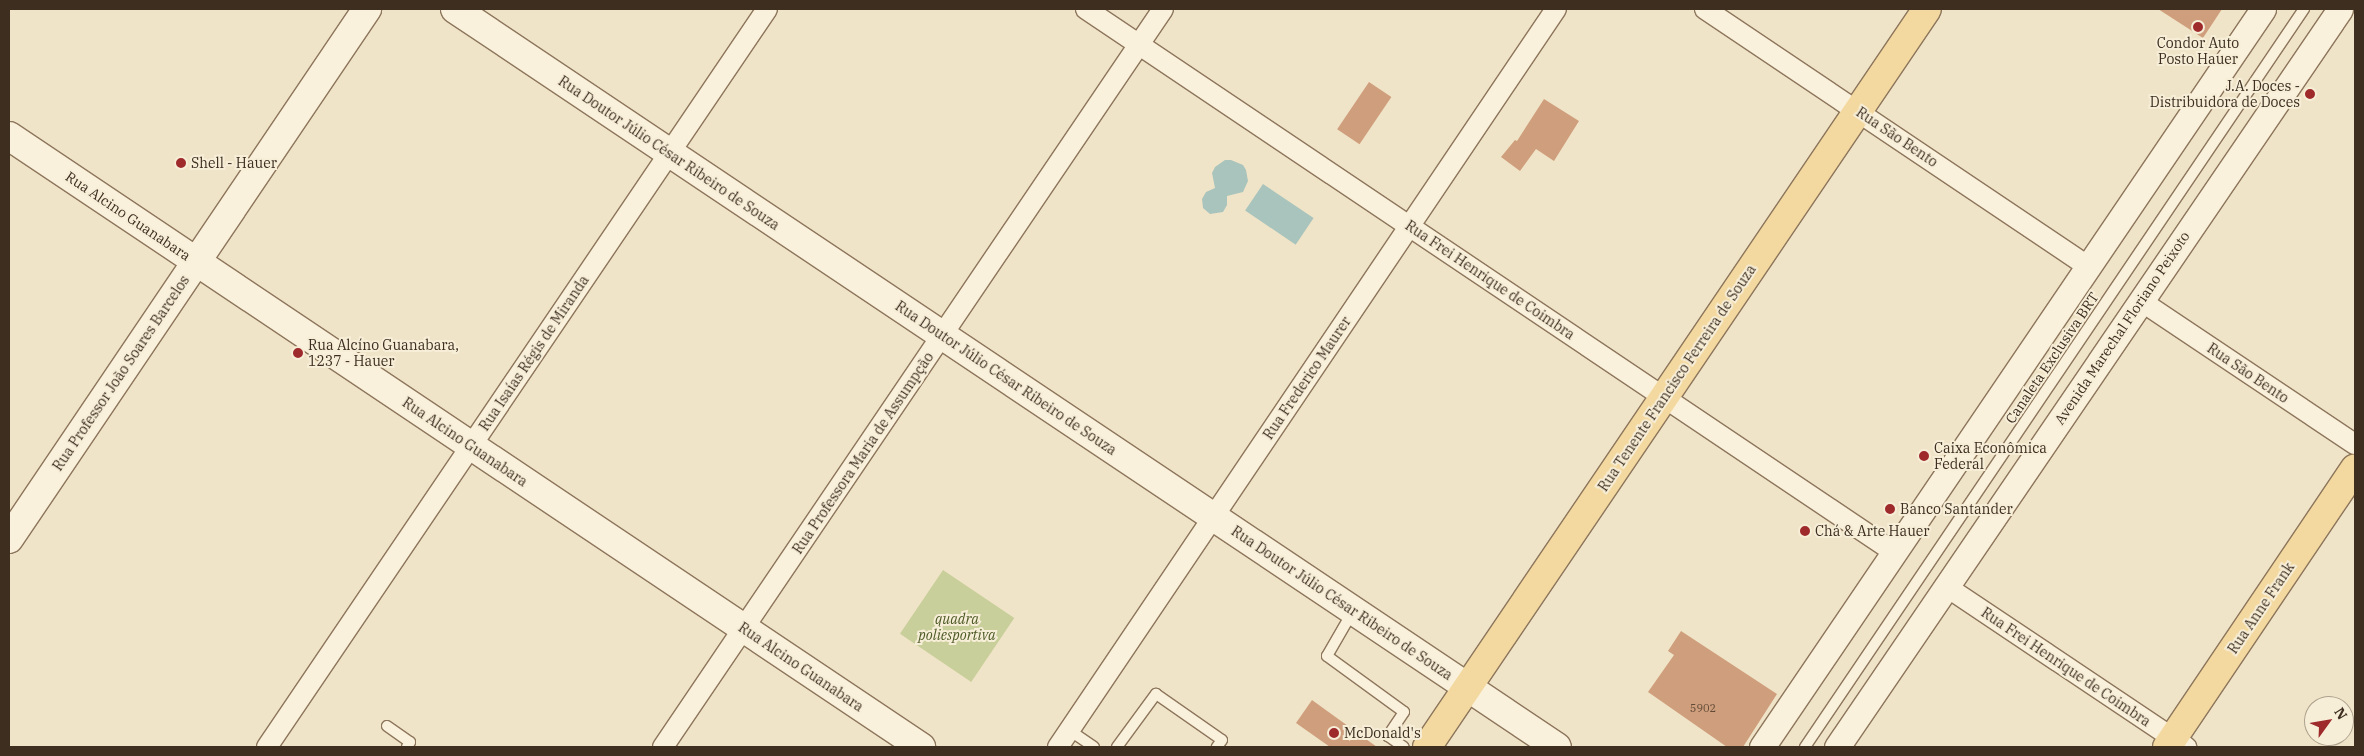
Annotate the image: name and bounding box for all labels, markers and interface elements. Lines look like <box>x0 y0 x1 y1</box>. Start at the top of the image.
marker: Condor Auto Posto Hauer <box>2192 21 2204 33</box>
place label: Condor Auto Posto Hauer <box>2157 35 2239 68</box>
street label: Rua Doutor Júlio César Ribeiro de Souza <box>555 72 783 234</box>
place label: J.A. Doces - Distribuidora de Doces <box>2150 78 2300 110</box>
marker: J.A. Doces - Distribuidora de Doces <box>2304 88 2316 100</box>
street label: Rua São Bento <box>1853 104 1941 170</box>
place label: Shell - Hauer <box>191 155 277 171</box>
marker: Shell - Hauer <box>175 157 187 169</box>
street label: Rua Alcino Guanabara <box>62 168 194 264</box>
street label: Rua Frei Henrique de Coimbra <box>1402 217 1578 343</box>
street label: Avenida Marechal Floriano Peixoto <box>2051 228 2193 428</box>
street label: Rua Tenente Francisco Ferreira de Souza <box>1595 261 1759 495</box>
street label: Rua Professor João Soares Barcelos <box>49 272 193 474</box>
street label: Rua Isaías Régis de Miranda <box>476 272 592 434</box>
street label: Canaleta Exclusiva BRT <box>2002 289 2102 427</box>
street label: Rua Doutor Júlio César Ribeiro de Souza <box>892 297 1120 459</box>
street label: Rua Frederico Maurer <box>1260 313 1354 443</box>
place label: Rua Alcíno Guanabara, 1237 - Hauer <box>308 337 459 370</box>
street label: Rua São Bento <box>2204 340 2292 406</box>
marker: Rua Alcíno Guanabara, 1237 - Hauer <box>292 347 304 359</box>
street label: Rua Professora Maria de Assumpção <box>789 349 937 557</box>
street label: Rua Alcino Guanabara <box>399 394 531 490</box>
place label: Caixa Econômica Federal <box>1934 440 2047 472</box>
marker: Caixa Econômica Federal <box>1918 450 1930 462</box>
place label: Banco Santander <box>1900 501 2013 517</box>
marker: Banco Santander <box>1884 503 1896 515</box>
street label: Rua Doutor Júlio César Ribeiro de Souza <box>1228 522 1456 684</box>
place label: Chá & Arte Hauer <box>1815 523 1930 539</box>
marker: Chá & Arte Hauer <box>1799 525 1811 537</box>
street label: Rua Anne Frank <box>2224 559 2298 657</box>
street label: Rua Frei Henrique de Coimbra <box>1978 604 2154 730</box>
park label: quadra poliesportiva <box>918 611 996 644</box>
street label: Rua Alcino Guanabara <box>735 619 867 715</box>
north arrow <box>2304 696 2354 746</box>
house number: 5902 <box>1690 701 1716 715</box>
text: N <box>2330 704 2351 723</box>
place label: McDonald's <box>1344 725 1421 741</box>
marker: McDonald's <box>1328 727 1340 739</box>

